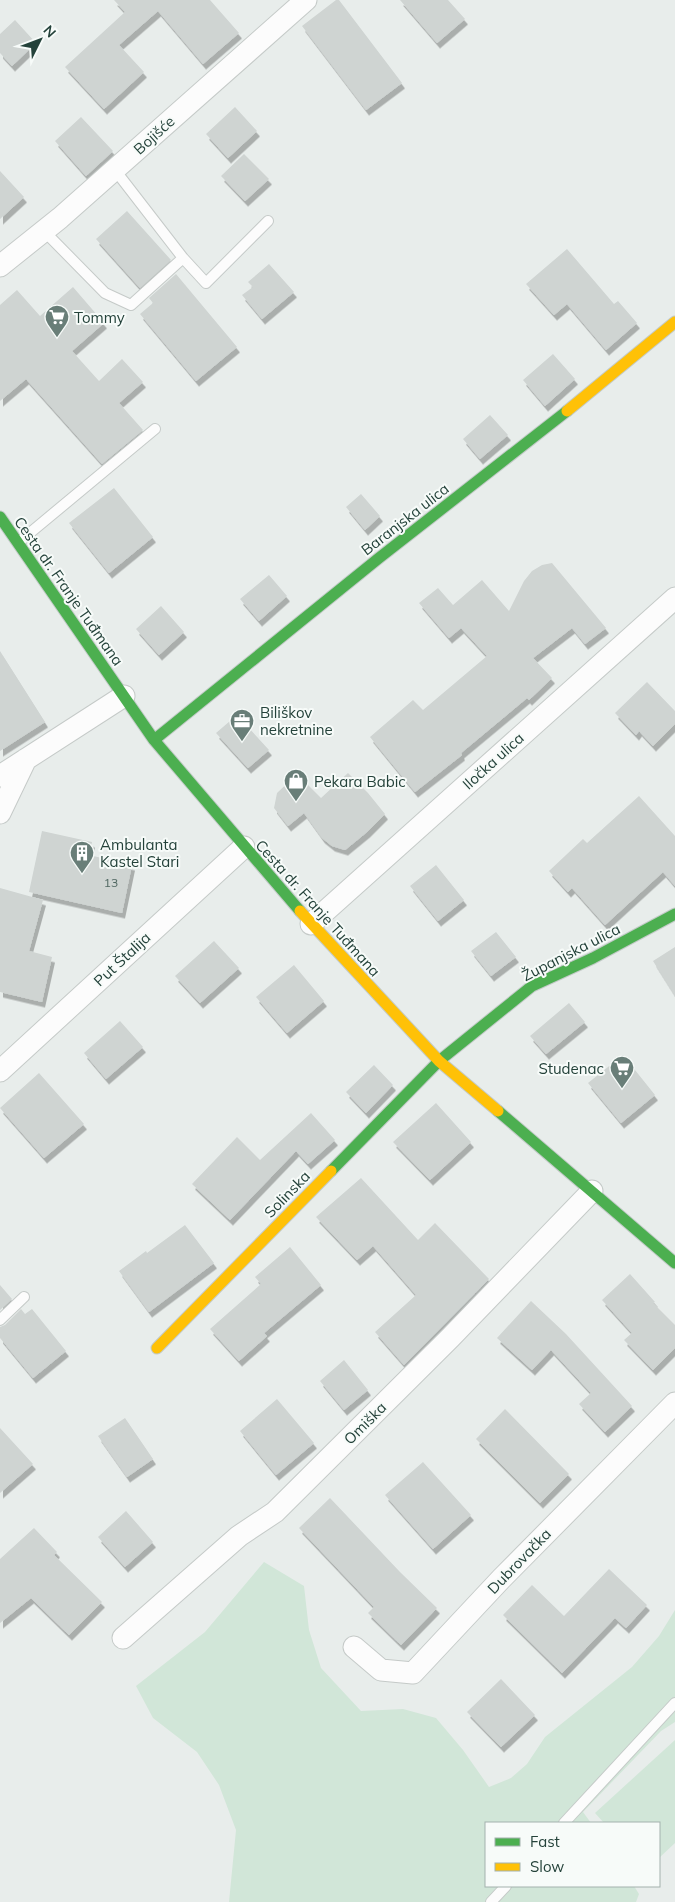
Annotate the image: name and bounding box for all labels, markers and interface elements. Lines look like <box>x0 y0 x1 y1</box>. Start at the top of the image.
north arrow <box>15 15 65 65</box>
text: N <box>39 21 60 41</box>
street label: Bojišće <box>130 112 178 158</box>
supermarket icon: Tommy <box>44 304 70 338</box>
place label: Tommy <box>74 308 125 327</box>
street label: Baranjska ulica <box>357 479 453 559</box>
street label: Cesta dr. Franje Tuđmana <box>10 513 128 669</box>
place label: Biliškov nekretnine <box>260 703 333 739</box>
office icon: Biliškov nekretnine <box>229 708 255 742</box>
street label: Iločka ulica <box>458 728 528 794</box>
shop icon: Pekara Babic <box>283 768 309 802</box>
place label: Pekara Babic <box>314 772 406 791</box>
place label: Ambulanta Kastel Stari <box>100 835 179 871</box>
street label: Cesta dr. Franje Tuđmana <box>252 836 384 980</box>
building icon: Ambulanta Kastel Stari <box>69 840 95 874</box>
house number: 13 <box>104 875 118 890</box>
street label: Županjska ulica <box>519 919 623 985</box>
street label: Put Štalija <box>90 928 154 990</box>
supermarket icon: Studenac <box>609 1055 635 1089</box>
place label: Studenac <box>538 1059 604 1078</box>
street label: Solinska <box>260 1167 314 1221</box>
street label: Omiška <box>340 1398 390 1448</box>
street label: Dubrovačka <box>483 1524 555 1598</box>
legend <box>485 1822 660 1887</box>
text: Fast <box>530 1832 560 1851</box>
text: Slow <box>530 1857 564 1876</box>

